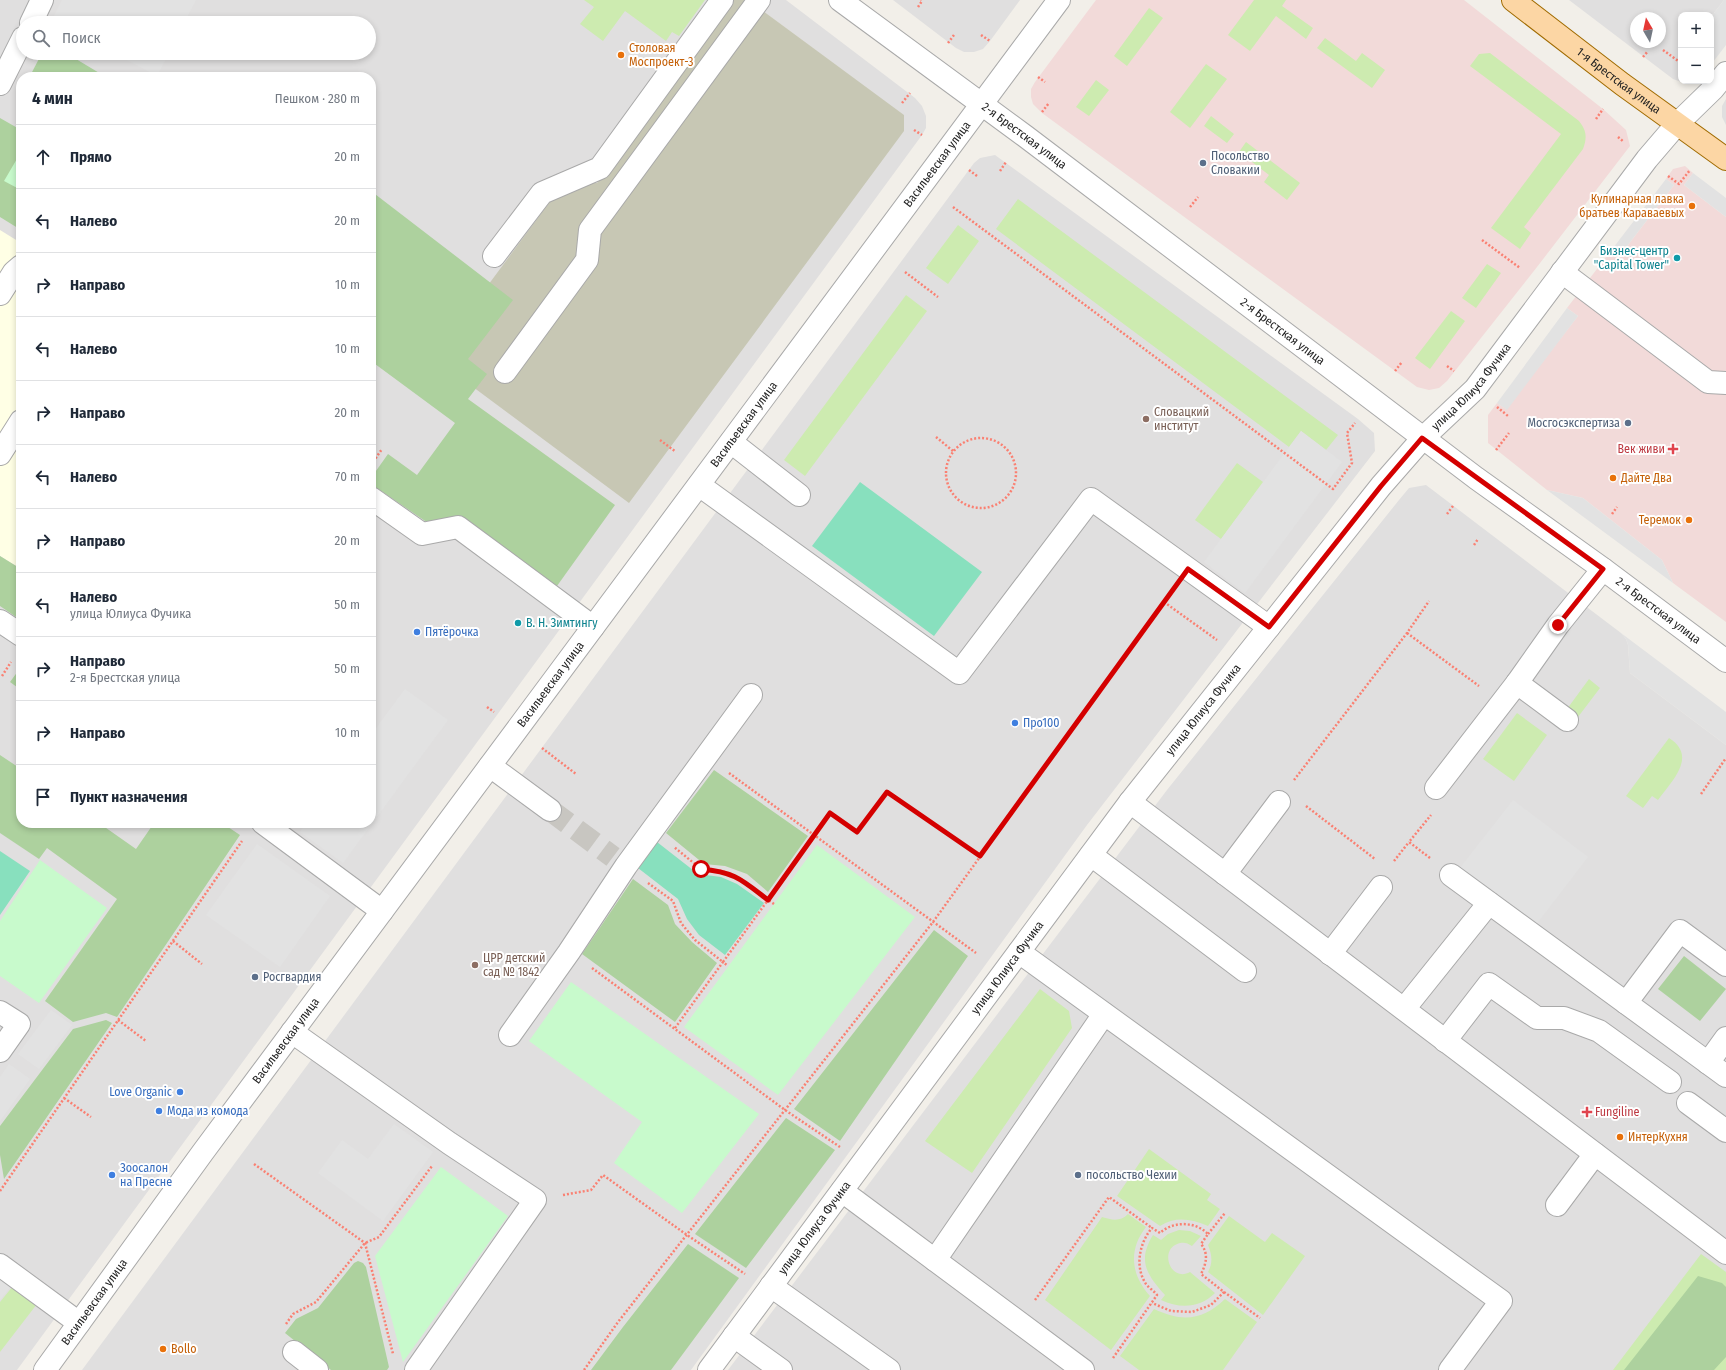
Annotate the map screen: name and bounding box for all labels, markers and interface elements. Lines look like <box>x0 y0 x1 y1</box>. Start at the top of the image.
north arrow <box>1630 12 1666 48</box>
map controls <box>1678 12 1714 84</box>
button: + <box>1678 12 1714 48</box>
search box <box>16 16 376 60</box>
icon: search <box>30 27 52 49</box>
text: Поиск <box>62 29 100 47</box>
place label: Столовая Моспроект-3 <box>629 41 693 69</box>
street label: 1-я Брестская улица <box>1574 45 1664 117</box>
button: − <box>1678 48 1714 84</box>
marker: Столовая Моспроект-3 <box>616 50 626 60</box>
text: 4 мин <box>32 88 73 109</box>
text: Пешком · 280 m <box>275 91 360 106</box>
street label: 2-я Брестская улица <box>979 100 1070 172</box>
street label: Васильевская улица <box>901 118 973 210</box>
icon: ahead <box>32 146 54 168</box>
text: Прямо <box>70 148 112 166</box>
text: 20 m <box>334 149 360 164</box>
place label: Посольство Словакии <box>1211 149 1270 177</box>
marker: Посольство Словакии <box>1198 158 1208 168</box>
place label: Кулинарная лавка братьев Караваевых <box>1579 192 1685 220</box>
marker: Кулинарная лавка братьев Караваевых <box>1687 201 1697 211</box>
icon: left <box>32 210 54 232</box>
text: Налево <box>70 212 117 230</box>
text: 20 m <box>334 213 360 228</box>
place label: Бизнес-центр "Capital Tower" <box>1594 244 1669 272</box>
marker: Бизнес-центр "Capital Tower" <box>1672 253 1682 263</box>
icon: right <box>32 274 54 296</box>
text: Направо <box>70 276 125 294</box>
text: 10 m <box>335 277 360 292</box>
street label: 2-я Брестская улица <box>1238 295 1328 368</box>
icon: left <box>32 338 54 360</box>
text: Налево <box>70 340 117 358</box>
street label: улица Юлиуса Фучика <box>1429 340 1514 433</box>
text: 10 m <box>335 341 360 356</box>
street label: Васильевская улица <box>707 379 780 470</box>
icon: right <box>32 402 54 424</box>
text: Направо <box>70 404 125 422</box>
text: 20 m <box>334 405 360 420</box>
place label: Словацкий институт <box>1154 405 1209 433</box>
marker: Словацкий институт <box>1141 414 1151 424</box>
place label: Мосгосэкспертиза <box>1528 416 1620 430</box>
marker: Мосгосэкспертиза <box>1623 418 1633 428</box>
place label: Век живи <box>1617 442 1665 456</box>
marker: Век живи <box>1668 444 1678 454</box>
icon: left <box>32 466 54 488</box>
text: Налево <box>70 468 117 486</box>
text: 70 m <box>335 469 360 484</box>
place label: Дайте Два <box>1620 471 1672 485</box>
marker: Дайте Два <box>1608 473 1618 483</box>
place label: Теремок <box>1639 513 1681 527</box>
marker: Теремок <box>1684 515 1694 525</box>
icon: right <box>32 530 54 552</box>
text: Направо <box>70 532 125 550</box>
text: 20 m <box>334 533 360 548</box>
street label: 2-я Брестская улица <box>1613 574 1704 647</box>
text: Налево <box>70 588 117 606</box>
icon: left <box>32 594 54 616</box>
text: 50 m <box>334 597 360 612</box>
text: улица Юлиуса Фучика <box>70 606 191 621</box>
place label: В. Н. Зимтингу <box>526 616 598 630</box>
route end <box>1549 616 1567 634</box>
marker: В. Н. Зимтингу <box>513 618 523 628</box>
place label: Пятёрочка <box>425 625 479 639</box>
marker: Пятёрочка <box>412 627 422 637</box>
street label: Васильевская улица <box>514 639 587 730</box>
text: Направо <box>70 652 125 670</box>
icon: right <box>32 658 54 680</box>
text: 50 m <box>334 661 360 676</box>
street label: улица Юлиуса Фучика <box>1163 661 1244 758</box>
text: 2-я Брестская улица <box>70 670 180 685</box>
place label: Про100 <box>1023 716 1060 730</box>
marker: Про100 <box>1010 718 1020 728</box>
icon: right <box>32 722 54 744</box>
text: Направо <box>70 724 125 742</box>
text: 10 m <box>335 725 360 740</box>
icon: arrive <box>32 786 54 808</box>
text: Пункт назначения <box>70 788 188 806</box>
route start <box>692 860 710 878</box>
street label: улица Юлиуса Фучика <box>968 918 1046 1017</box>
place label: ЦРР детский сад № 1842 <box>483 951 546 979</box>
marker: ЦРР детский сад № 1842 <box>470 960 480 970</box>
place label: Росгвардия <box>263 970 322 984</box>
marker: Росгвардия <box>250 972 260 982</box>
street label: Васильевская улица <box>249 995 322 1086</box>
place label: Love Organic <box>109 1085 172 1099</box>
marker: Love Organic <box>175 1087 185 1097</box>
place label: Мода из комода <box>167 1104 248 1118</box>
place label: Fungiline <box>1595 1105 1640 1119</box>
marker: Мода из комода <box>154 1106 164 1116</box>
marker: Fungiline <box>1582 1107 1592 1117</box>
place label: ИнтерКухня <box>1628 1130 1688 1144</box>
marker: ИнтерКухня <box>1615 1132 1625 1142</box>
place label: Зоосалон на Пресне <box>120 1161 172 1189</box>
place label: посольство Чехии <box>1086 1168 1177 1182</box>
marker: Зоосалон на Пресне <box>107 1170 117 1180</box>
marker: посольство Чехии <box>1073 1170 1083 1180</box>
street label: улица Юлиуса Фучика <box>775 1178 854 1277</box>
street label: Васильевская улица <box>58 1256 130 1348</box>
place label: Bollo <box>171 1342 196 1356</box>
marker: Bollo <box>158 1344 168 1354</box>

